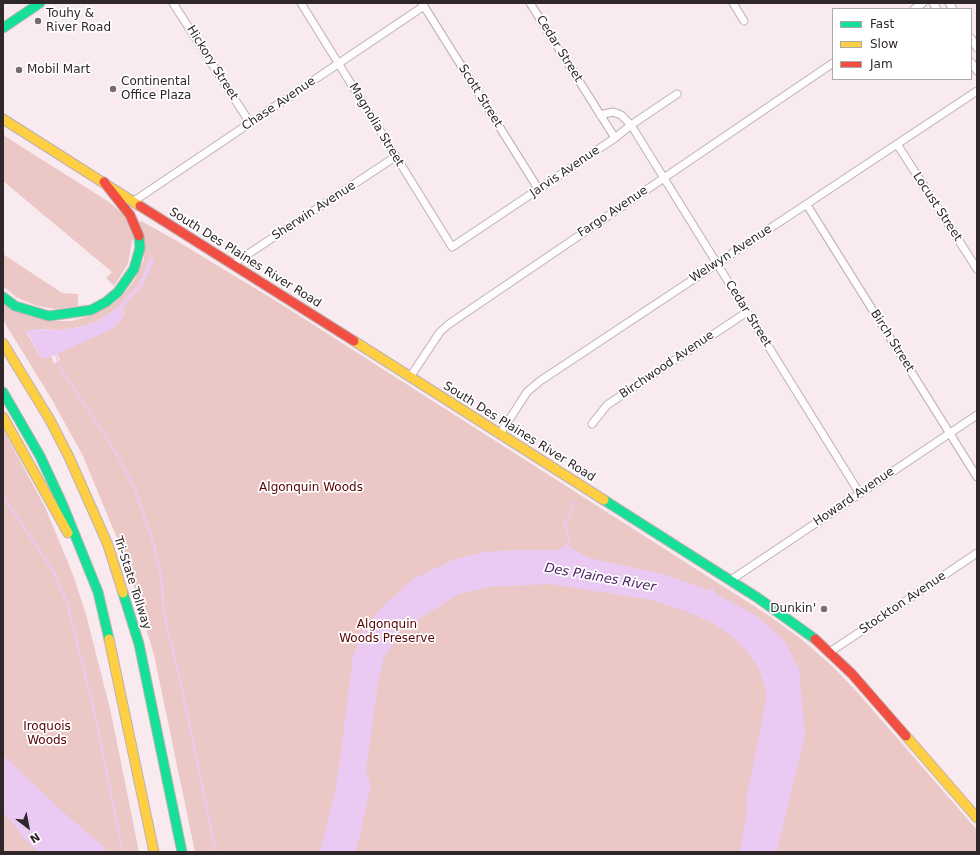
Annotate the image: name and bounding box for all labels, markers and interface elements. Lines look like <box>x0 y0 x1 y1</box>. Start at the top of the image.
place label: Touhy & River Road <box>46 7 111 35</box>
legend <box>832 8 972 80</box>
street label: Cedar Street <box>533 13 585 85</box>
marker: Touhy & River Road <box>33 16 43 26</box>
text: Fast <box>870 17 894 31</box>
street label: Hickory Street <box>183 23 241 103</box>
text: Slow <box>870 37 898 51</box>
text: Jam <box>870 57 893 71</box>
street label: Scott Street <box>455 62 505 130</box>
place label: Mobil Mart <box>27 63 90 77</box>
marker: Mobil Mart <box>14 65 24 75</box>
street label: Chase Avenue <box>240 74 318 134</box>
place label: Continental Office Plaza <box>121 75 191 103</box>
street label: Magnolia Street <box>345 81 407 169</box>
marker: Continental Office Plaza <box>108 84 118 94</box>
street label: Jarvis Avenue <box>527 143 603 201</box>
street label: Locust Street <box>909 170 965 244</box>
street label: Sherwin Avenue <box>270 179 358 243</box>
street label: Fargo Avenue <box>575 183 651 241</box>
street label: South Des Plaines River Road <box>166 205 324 311</box>
street label: Welwyn Avenue <box>687 222 775 286</box>
street label: Cedar Street <box>722 278 774 350</box>
street label: Birch Street <box>867 307 917 375</box>
street label: Birchwood Avenue <box>617 328 717 402</box>
street label: South Des Plaines River Road <box>440 379 598 485</box>
street label: Howard Avenue <box>811 465 897 529</box>
park label: Algonquin Woods <box>259 481 363 495</box>
street label: Tri-State Tollway <box>110 535 154 631</box>
water label: Des Plaines River <box>543 561 657 595</box>
street label: Stockton Avenue <box>857 569 949 637</box>
place label: Dunkin' <box>770 602 816 616</box>
marker: Dunkin' <box>819 604 829 614</box>
park label: Algonquin Woods Preserve <box>339 618 435 646</box>
park label: Iroquois Woods <box>23 720 71 748</box>
north arrow <box>8 807 48 847</box>
text: N <box>27 830 42 846</box>

